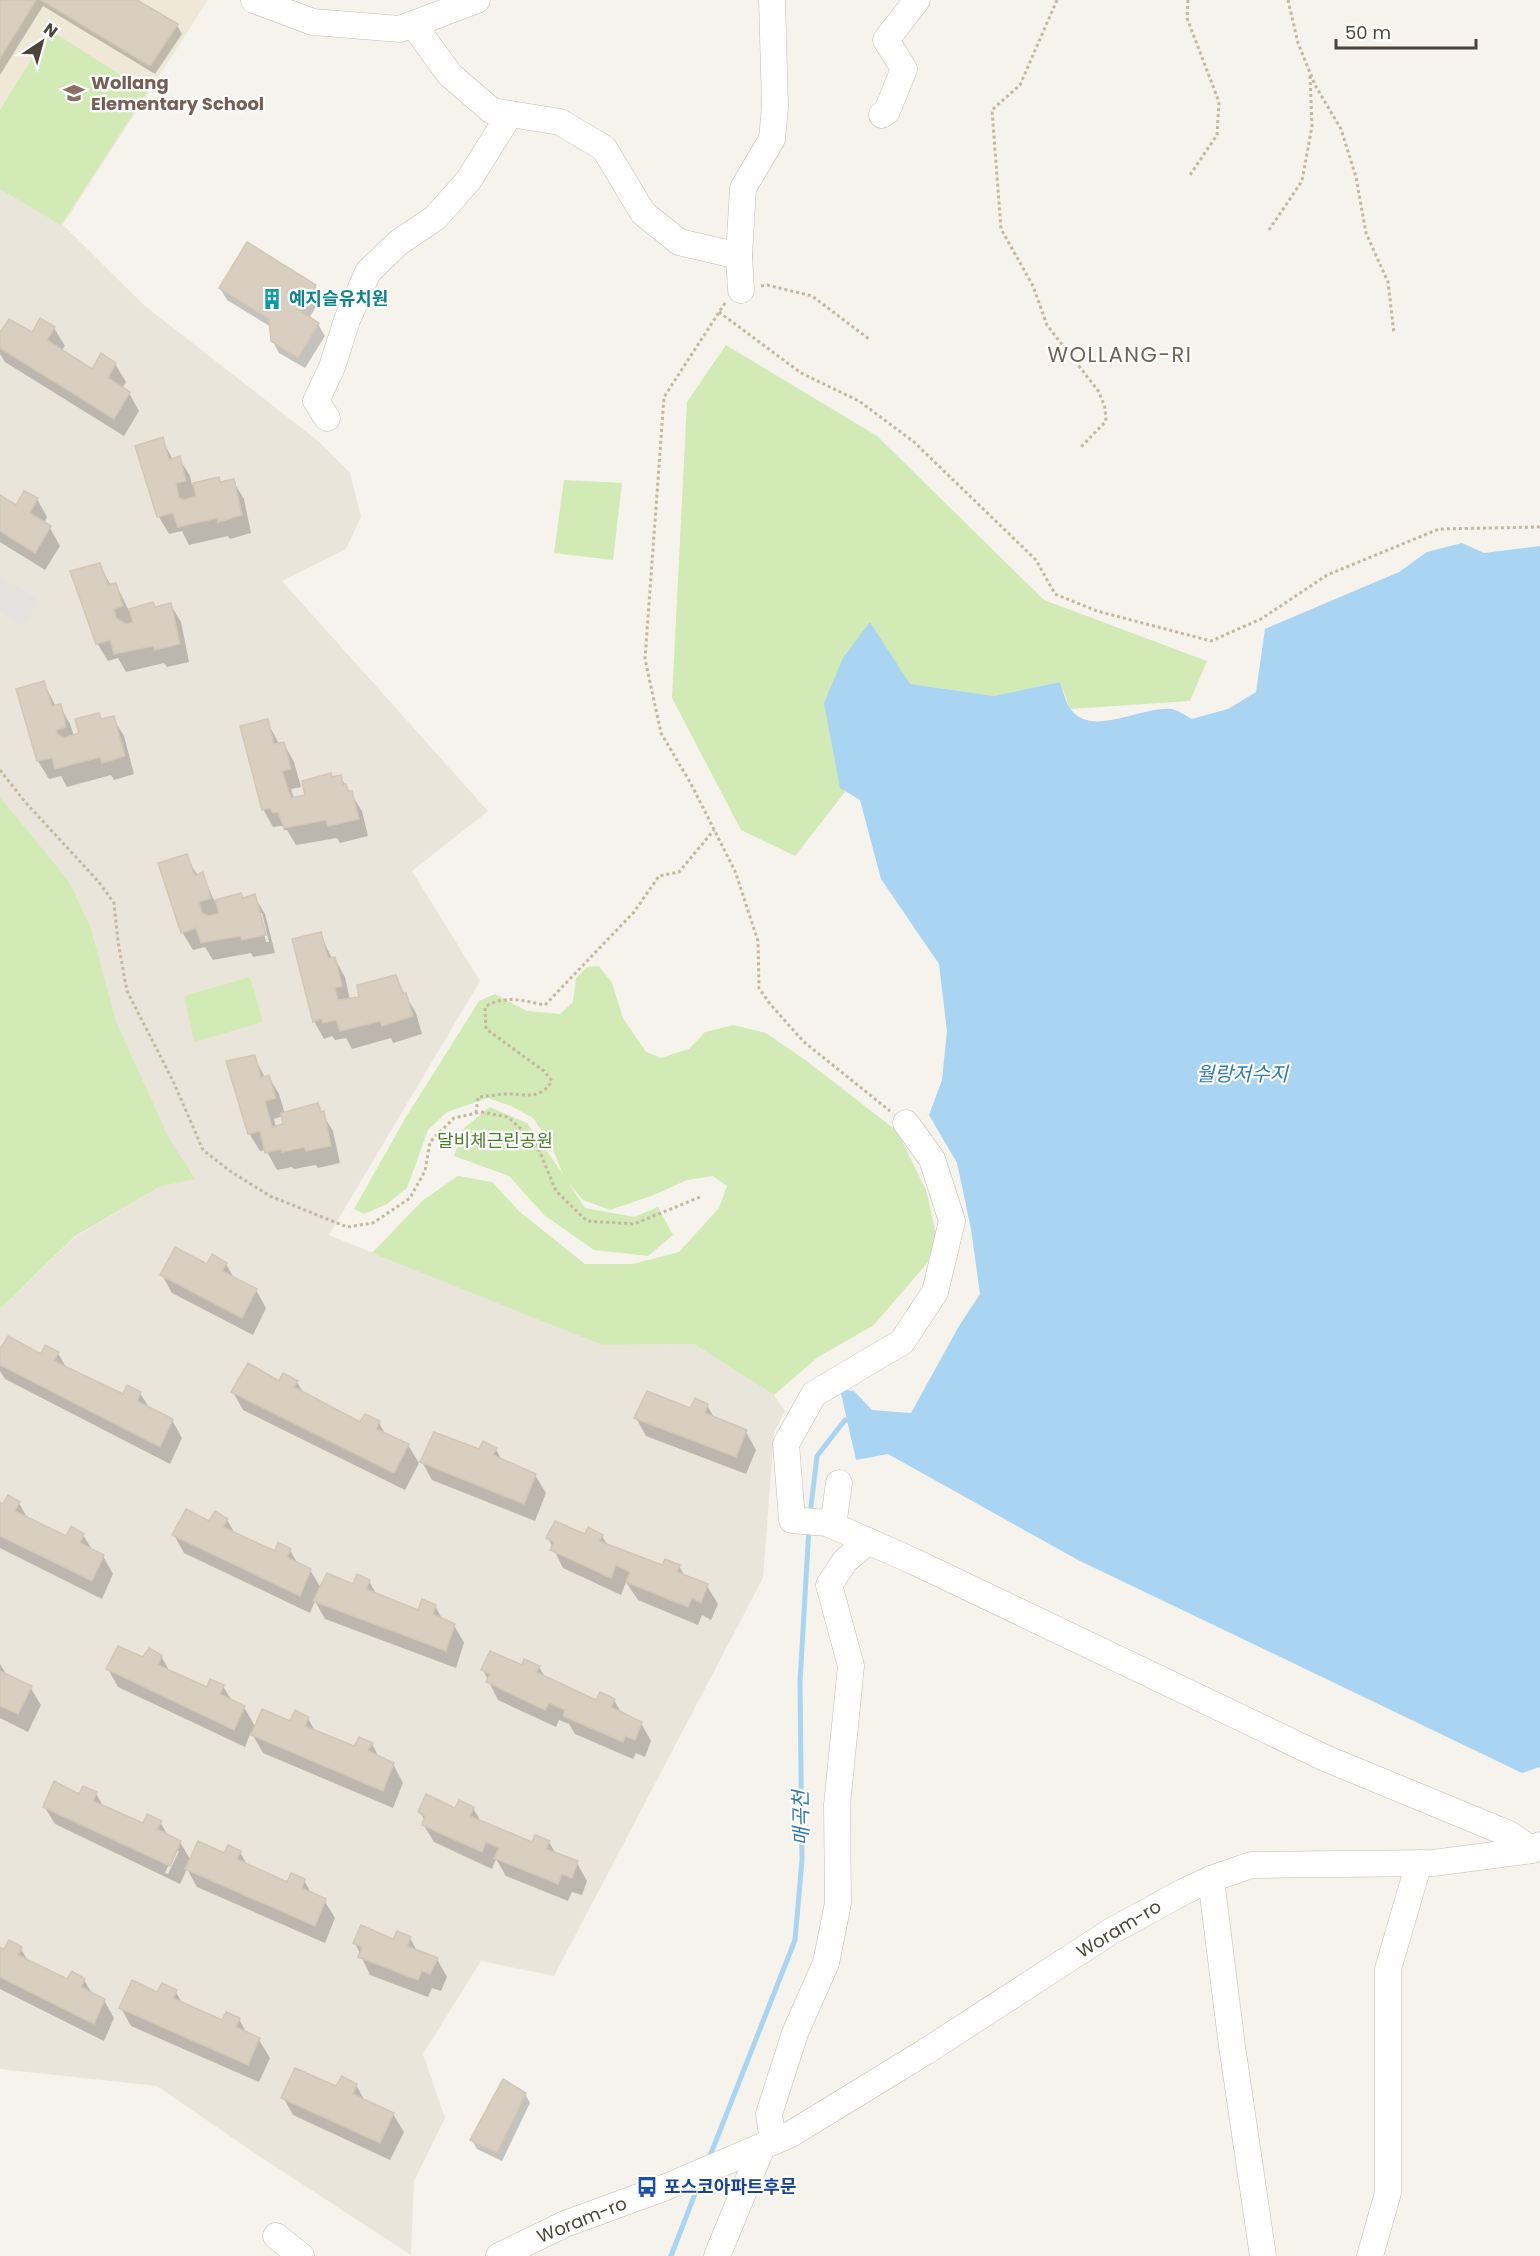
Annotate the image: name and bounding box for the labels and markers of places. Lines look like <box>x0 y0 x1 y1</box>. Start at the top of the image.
place label: Wollang Elementary School <box>91 70 264 116</box>
school or university icon: Wollang Elementary School <box>62 81 86 105</box>
place label: 예지슬유치원 <box>289 286 388 311</box>
building icon: 예지슬유치원 <box>260 287 284 311</box>
place label: 포스코아파트후문 <box>664 2174 796 2199</box>
bus stop icon: 포스코아파트후문 <box>635 2175 659 2199</box>

